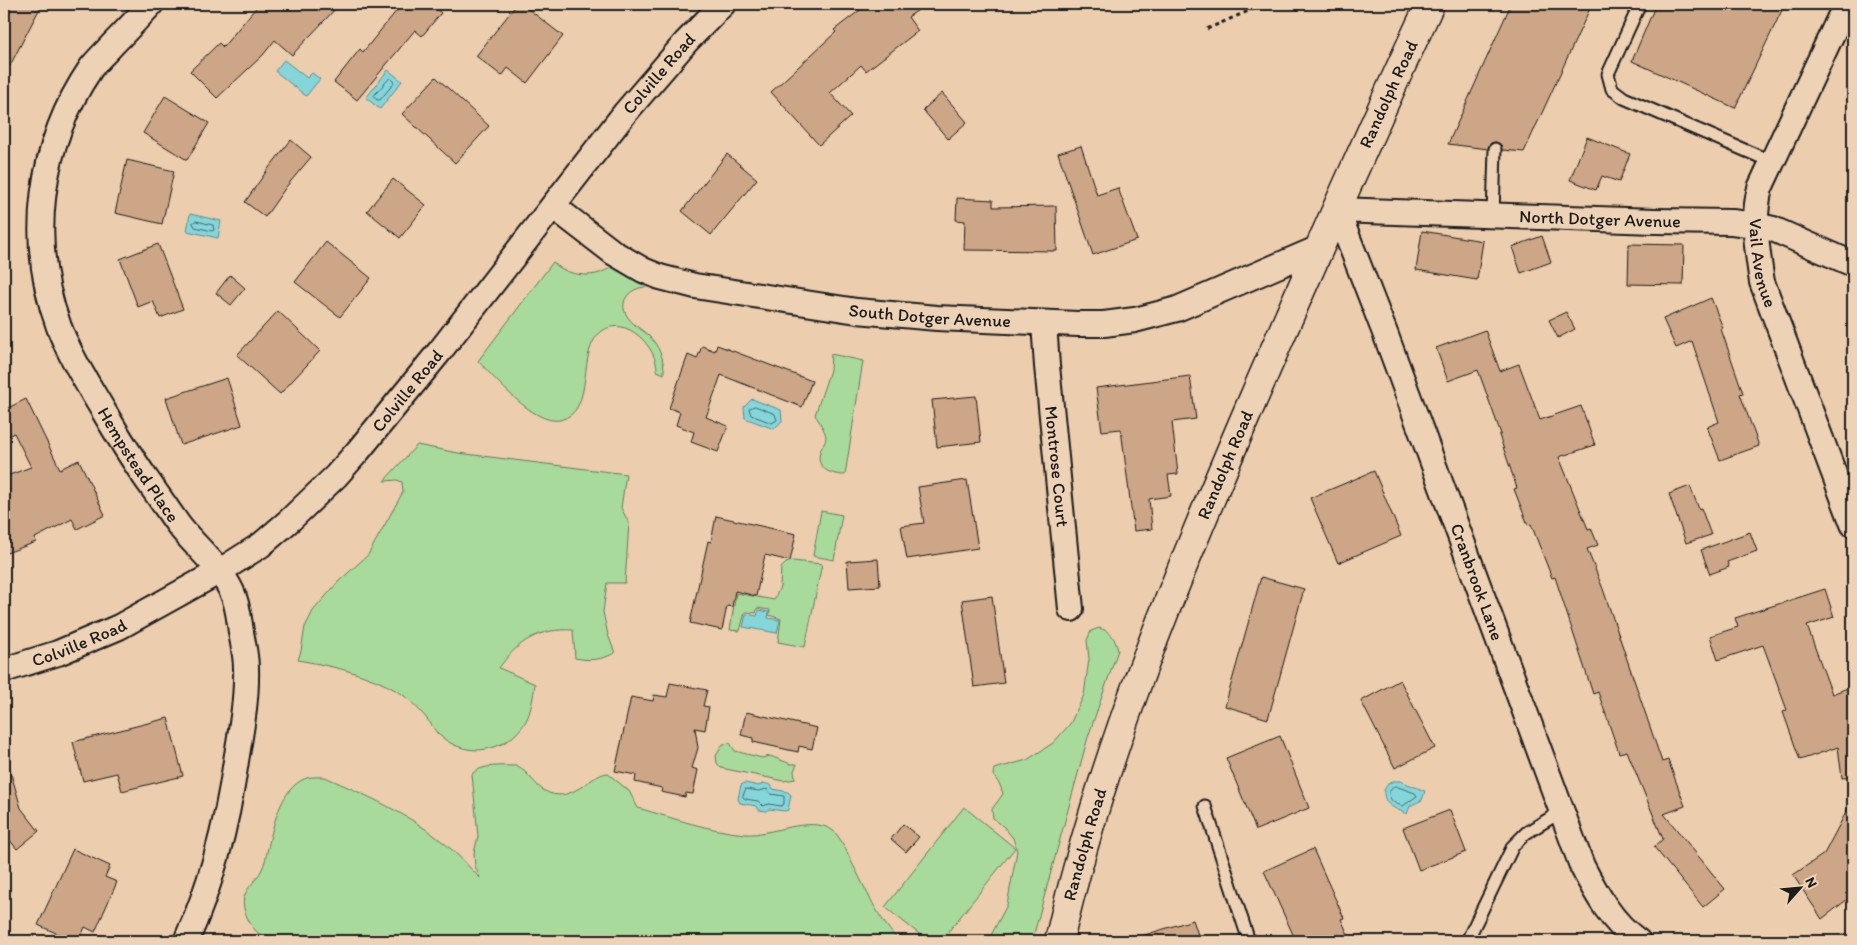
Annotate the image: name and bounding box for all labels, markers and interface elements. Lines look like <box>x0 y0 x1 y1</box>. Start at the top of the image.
street label: Colville Road <box>618 28 700 119</box>
street label: Randolph Road <box>1354 36 1423 152</box>
street label: North Dotger Avenue <box>1519 205 1681 232</box>
street label: Vail Avenue <box>1745 218 1782 311</box>
street label: South Dotger Avenue <box>847 299 1011 332</box>
street label: Colville Road <box>367 345 448 437</box>
street label: Hempstead Place <box>93 403 184 527</box>
street label: Montrose Court <box>1040 405 1074 528</box>
street label: Randolph Road <box>1192 407 1258 523</box>
street label: Cranbrook Lane <box>1446 521 1508 643</box>
street label: Colville Road <box>29 614 131 672</box>
street label: Randolph Road <box>1058 785 1112 903</box>
north arrow <box>1774 862 1824 912</box>
text: N <box>1801 874 1821 890</box>

